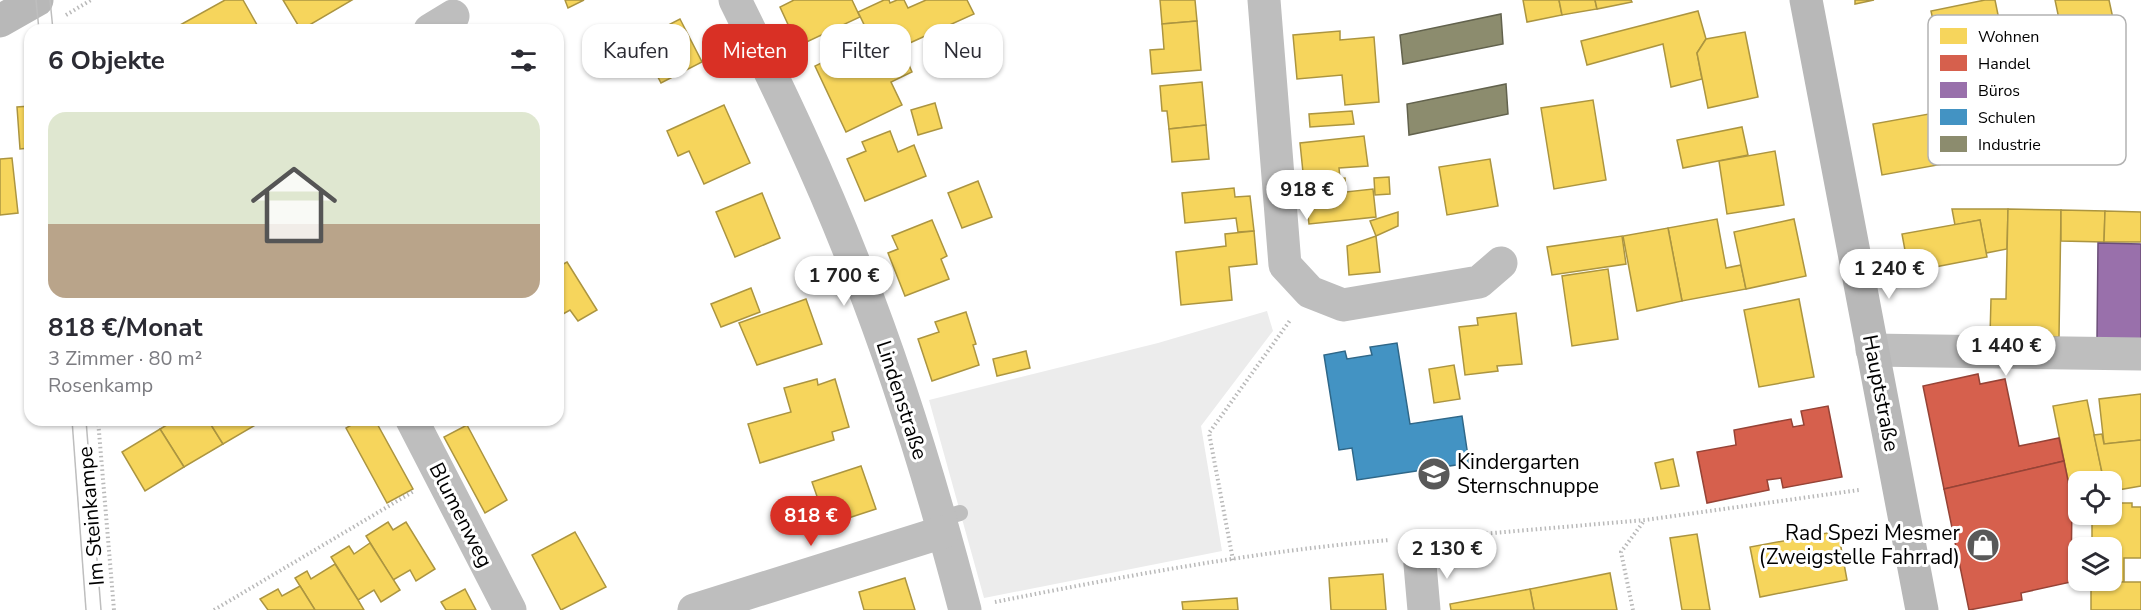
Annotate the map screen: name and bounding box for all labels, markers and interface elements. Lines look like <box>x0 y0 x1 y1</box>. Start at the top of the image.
legend <box>1928 15 2126 165</box>
chip: Kaufen <box>582 24 690 78</box>
chip: Mieten <box>702 24 808 78</box>
chip: Filter <box>820 24 911 78</box>
chip: Neu <box>923 24 1003 78</box>
text: Wohnen <box>1978 26 2039 48</box>
text: 6 Objekte <box>48 43 165 78</box>
icon: filters <box>507 44 540 77</box>
text: Handel <box>1978 53 2031 75</box>
text: Büros <box>1978 80 2020 102</box>
text: Schulen <box>1978 107 2036 129</box>
text: Industrie <box>1978 134 2041 156</box>
icon: home <box>240 151 348 259</box>
pin: 918 € <box>1265 170 1349 221</box>
text: 918 € <box>1280 176 1334 203</box>
pin: 1 240 € <box>1834 249 1944 300</box>
text: 1 240 € <box>1854 255 1924 282</box>
pin: 1 700 € <box>789 256 899 307</box>
text: 1 700 € <box>809 262 879 289</box>
text: 818 €/Monat <box>48 310 203 345</box>
pin: 1 440 € <box>1951 326 2061 377</box>
street label: Hauptstraße <box>1856 332 1906 454</box>
text: 1 440 € <box>1971 332 2041 359</box>
street label: Lindenstraße <box>870 337 934 463</box>
text: 3 Zimmer · 80 m² <box>48 345 202 372</box>
text: Rosenkamp <box>48 372 153 399</box>
street label: Im Steinkampe <box>71 445 111 587</box>
place label: Kindergarten Sternschnuppe <box>1457 448 1599 500</box>
school or university icon: Kindergarten Sternschnuppe <box>1416 456 1452 492</box>
street label: Blumenweg <box>423 458 499 572</box>
map controls <box>2068 471 2122 591</box>
button: locate <box>2068 471 2122 525</box>
pin: 818 € <box>769 496 853 547</box>
text: 818 € <box>784 502 838 529</box>
place label: Rad Spezi Mesmer (Zweigstelle Fahrrad) <box>1759 519 1960 571</box>
shop icon: Rad Spezi Mesmer (Zweigstelle Fahrrad) <box>1965 527 2001 563</box>
pin: 2 130 € <box>1392 529 1502 580</box>
text: 2 130 € <box>1412 535 1482 562</box>
button: layers <box>2068 537 2122 591</box>

